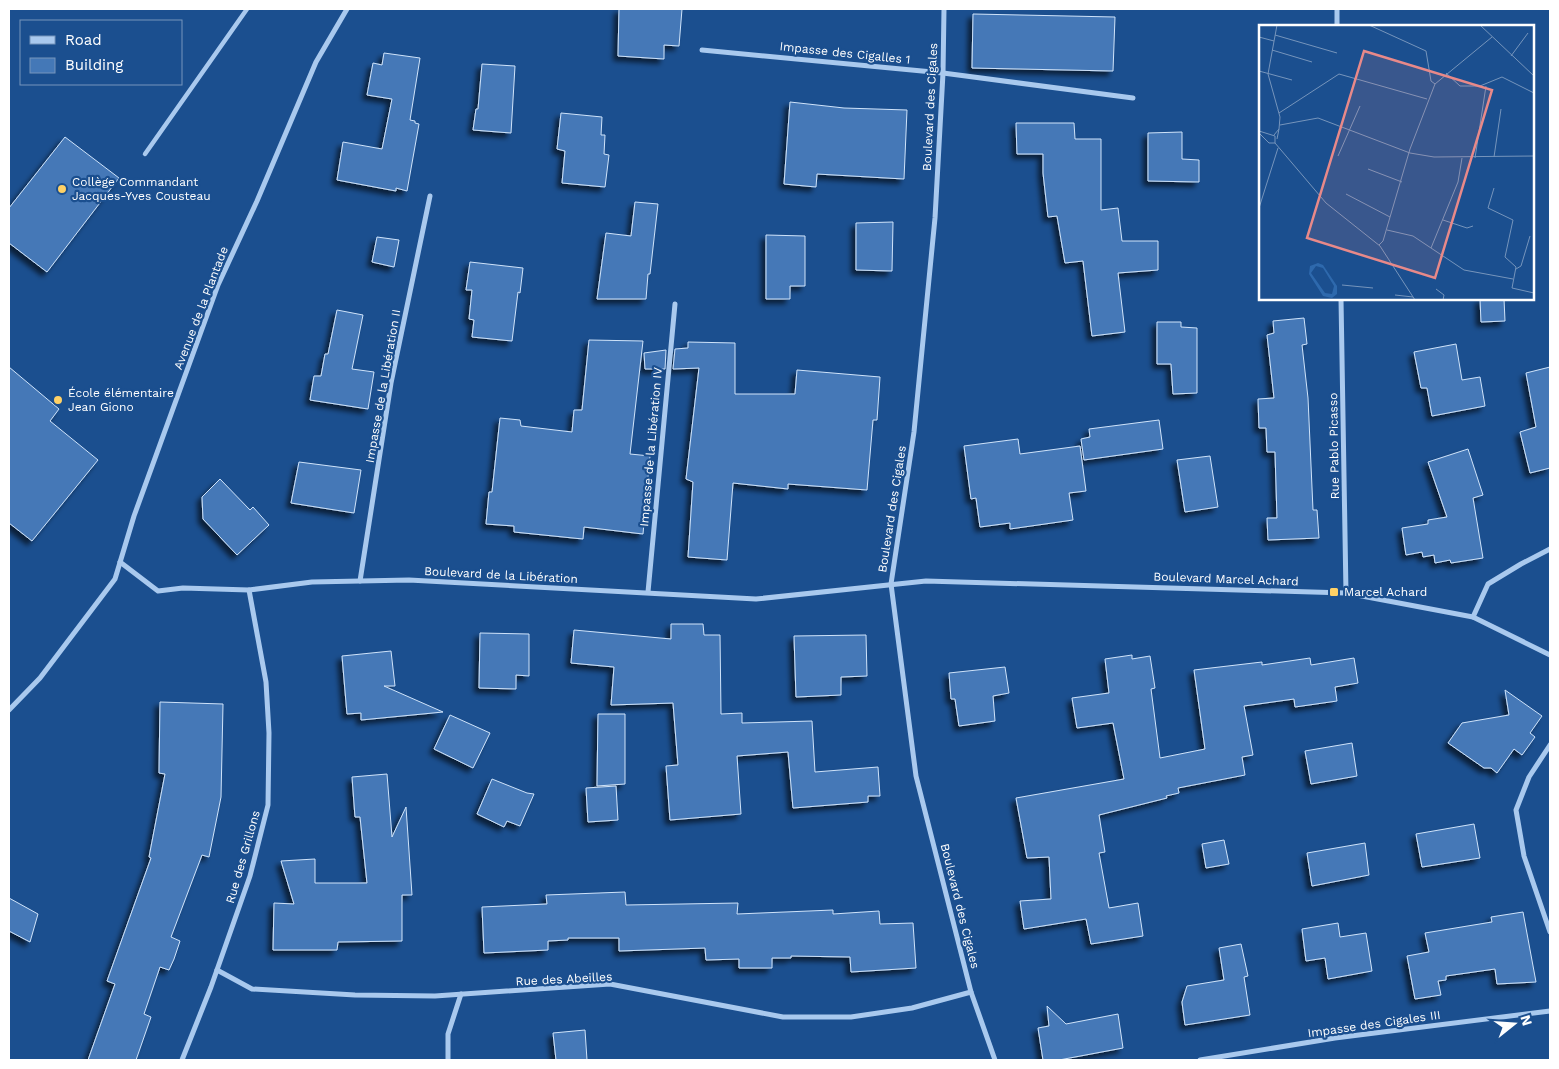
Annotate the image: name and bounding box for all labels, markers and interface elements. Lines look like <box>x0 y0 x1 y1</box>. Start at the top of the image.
legend <box>20 20 182 85</box>
inset map <box>1259 25 1534 300</box>
text: Road <box>65 31 102 49</box>
street label: Impasse des Cigalles 1 <box>779 39 911 67</box>
street label: Boulevard des Cigales <box>920 42 940 172</box>
text: Building <box>65 56 123 74</box>
place label: Collège Commandant Jacques-Yves Cousteau <box>72 175 211 203</box>
marker: Collège Commandant Jacques-Yves Cousteau <box>56 183 68 195</box>
street label: Avenue de la Plantade <box>171 244 231 372</box>
street label: Impasse de la Libération II <box>363 308 403 464</box>
street label: Impasse de la Libération IV <box>637 366 665 527</box>
place label: École élémentaire Jean Giono <box>68 386 174 414</box>
street label: Rue Pablo Picasso <box>1326 393 1342 499</box>
marker: École élémentaire Jean Giono <box>52 394 64 406</box>
street label: Boulevard des Cigales <box>875 444 909 574</box>
street label: Boulevard de la Libération <box>424 564 578 586</box>
street label: Boulevard Marcel Achard <box>1153 569 1299 589</box>
place label: Marcel Achard <box>1344 585 1427 599</box>
marker: Marcel Achard <box>1328 586 1340 598</box>
street label: Rue des Grillons <box>223 809 263 905</box>
street label: Boulevard des Cigales <box>938 842 982 970</box>
street label: Rue des Abeilles <box>515 969 613 989</box>
north arrow <box>1489 999 1539 1049</box>
street label: Impasse des Cigales III <box>1307 1008 1441 1040</box>
text: N <box>1517 1013 1536 1027</box>

